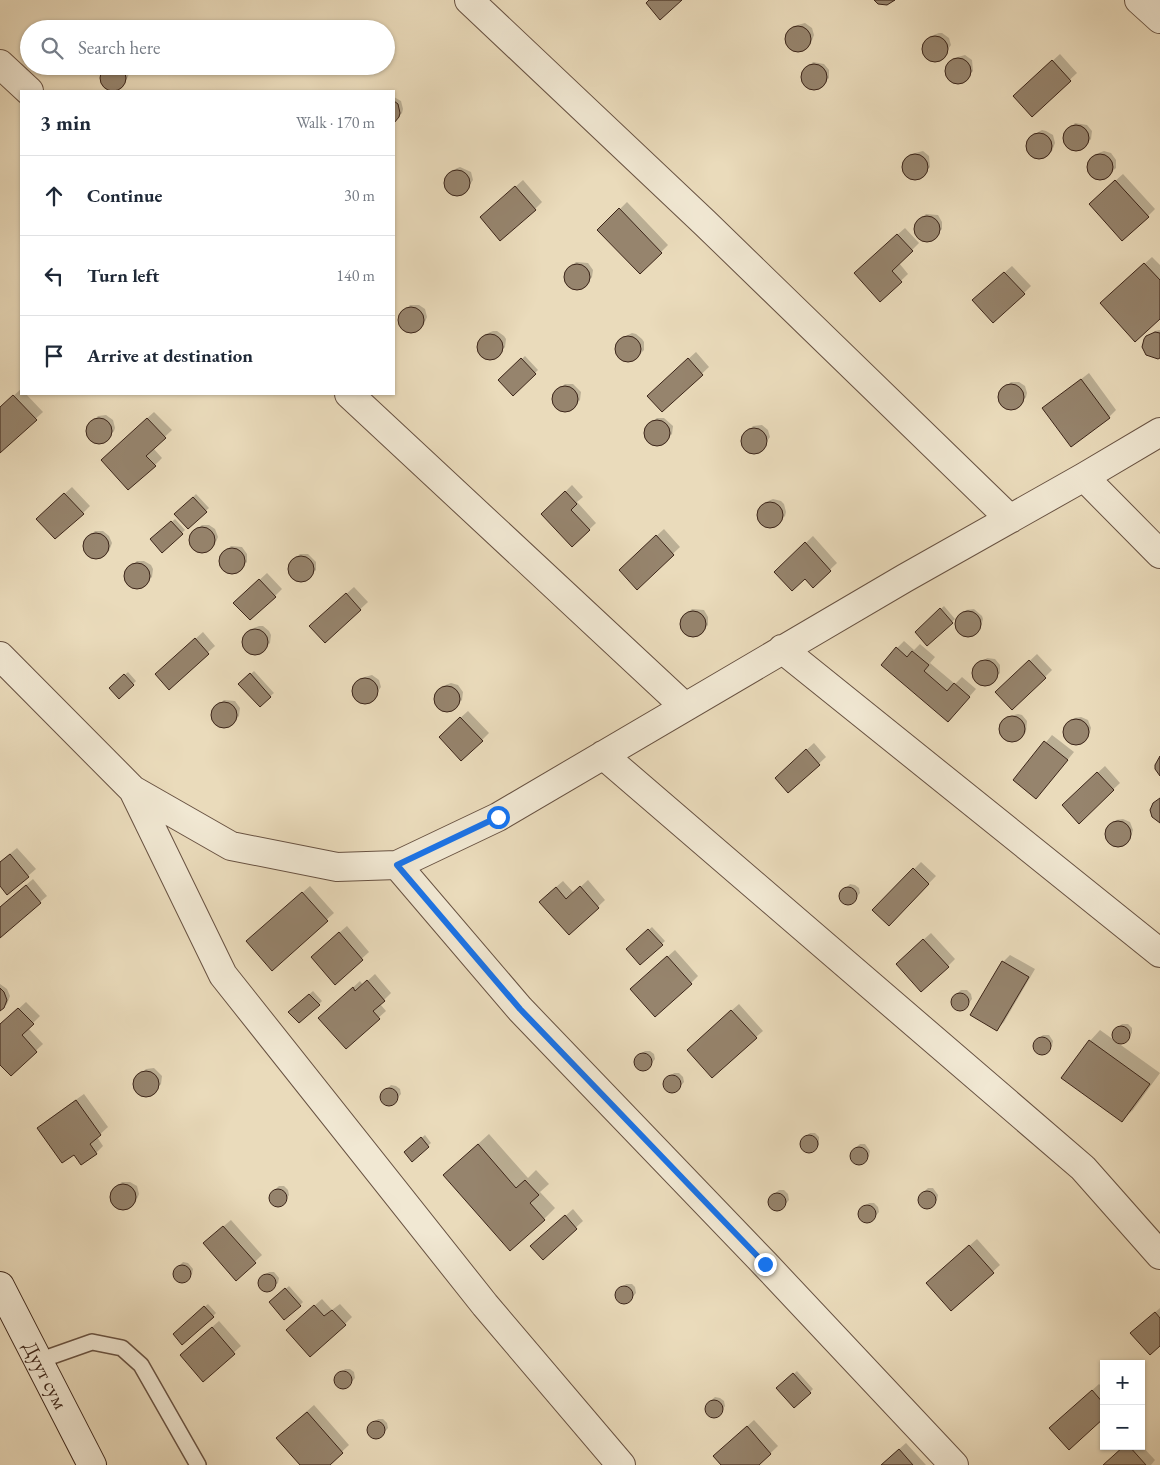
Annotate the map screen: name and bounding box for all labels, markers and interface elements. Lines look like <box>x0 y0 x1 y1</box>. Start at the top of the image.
search box <box>20 20 395 75</box>
icon: search <box>38 34 66 62</box>
text: Search here <box>78 35 160 60</box>
text: 3 min <box>40 109 91 136</box>
text: Walk · 170 m <box>296 112 375 133</box>
icon: ahead <box>40 182 68 210</box>
text: Continue <box>87 183 162 208</box>
text: 30 m <box>344 185 375 206</box>
icon: left <box>40 262 68 290</box>
text: Turn left <box>87 263 159 288</box>
text: 140 m <box>336 265 375 286</box>
icon: arrive <box>40 342 68 370</box>
text: Arrive at destination <box>87 343 253 368</box>
route start <box>487 806 510 829</box>
route end <box>754 1253 777 1276</box>
street label: Дуут сум <box>17 1337 74 1414</box>
map controls <box>1100 1360 1145 1450</box>
button: + <box>1100 1360 1145 1405</box>
button: − <box>1100 1405 1145 1450</box>

